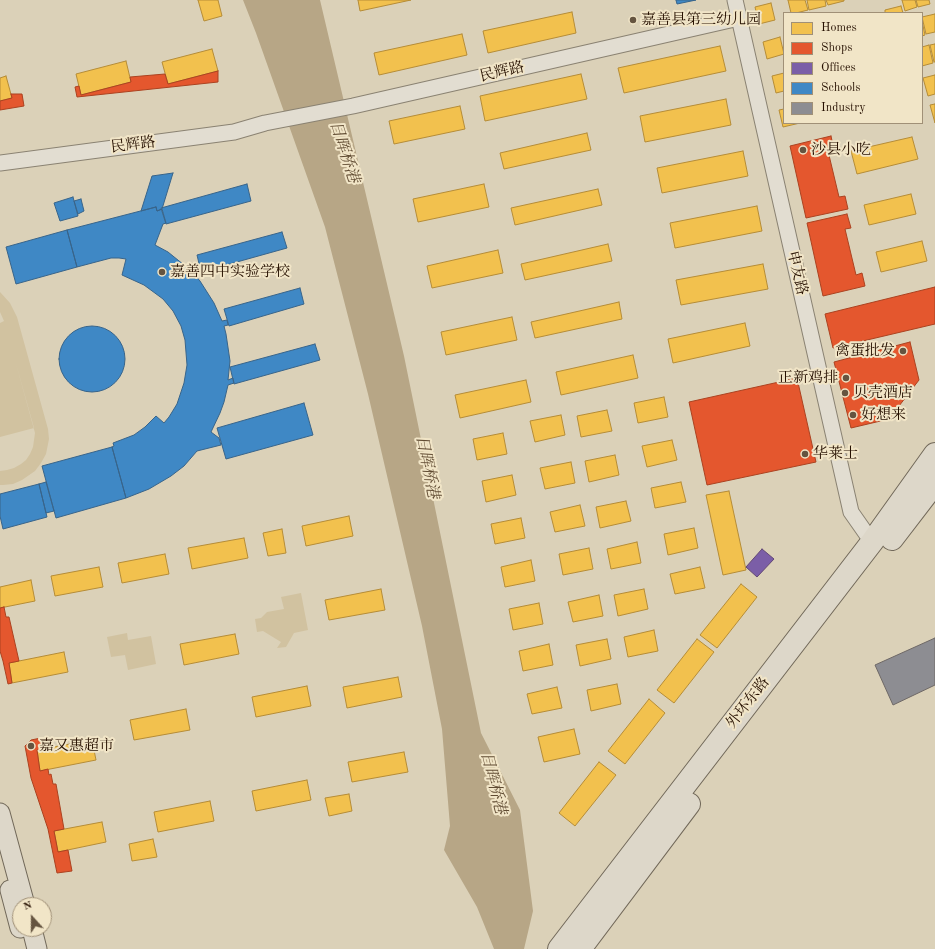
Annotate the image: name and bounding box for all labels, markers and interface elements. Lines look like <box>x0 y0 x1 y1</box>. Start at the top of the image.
place label: 嘉善县第三幼儿园 <box>641 11 761 29</box>
legend <box>783 12 923 124</box>
marker: 嘉善县第三幼儿园 <box>628 15 638 25</box>
text: Homes <box>821 22 857 34</box>
text: Shops <box>821 42 852 54</box>
street label: 民辉路 <box>478 58 526 86</box>
text: Offices <box>821 62 856 74</box>
text: Schools <box>821 82 861 94</box>
text: Industry <box>821 102 866 114</box>
water label: 日晖桥港 <box>325 119 363 185</box>
street label: 民辉路 <box>110 133 156 157</box>
place label: 沙县小吃 <box>811 141 871 159</box>
marker: 沙县小吃 <box>798 145 808 155</box>
street label: 申友路 <box>783 249 811 297</box>
place label: 嘉善四中实验学校 <box>170 263 290 281</box>
marker: 嘉善四中实验学校 <box>157 267 167 277</box>
place label: 禽蛋批发 <box>835 342 895 360</box>
marker: 禽蛋批发 <box>898 346 908 356</box>
place label: 正新鸡排 <box>778 369 838 387</box>
marker: 正新鸡排 <box>841 373 851 383</box>
place label: 贝壳酒店 <box>853 384 913 402</box>
marker: 贝壳酒店 <box>840 388 850 398</box>
place label: 好想来 <box>861 406 906 424</box>
marker: 好想来 <box>848 410 858 420</box>
water label: 日晖桥港 <box>411 434 443 500</box>
place label: 华莱士 <box>813 445 858 463</box>
marker: 华莱士 <box>800 449 810 459</box>
street label: 外环东路 <box>722 674 774 732</box>
place label: 嘉又惠超市 <box>39 737 114 755</box>
marker: 嘉又惠超市 <box>26 741 36 751</box>
water label: 日晖桥港 <box>476 750 510 816</box>
north arrow <box>12 897 52 937</box>
text: N <box>22 900 34 913</box>

